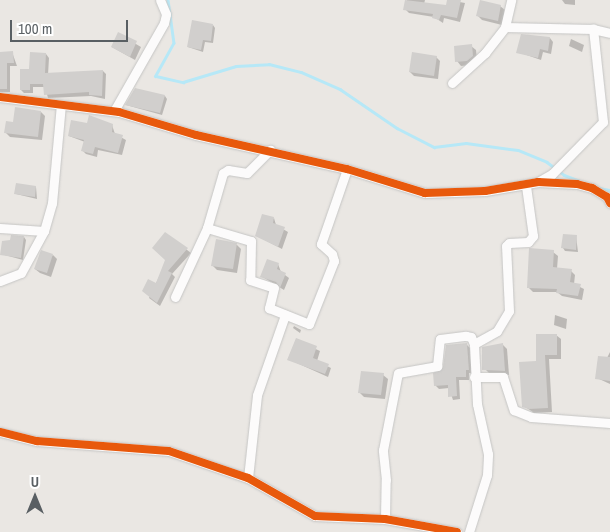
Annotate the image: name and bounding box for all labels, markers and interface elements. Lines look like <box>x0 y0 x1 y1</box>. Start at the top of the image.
scale bar <box>12 10 130 42</box>
text: 100 m <box>18 18 52 39</box>
north arrow <box>10 472 60 522</box>
text: U <box>31 473 39 491</box>

